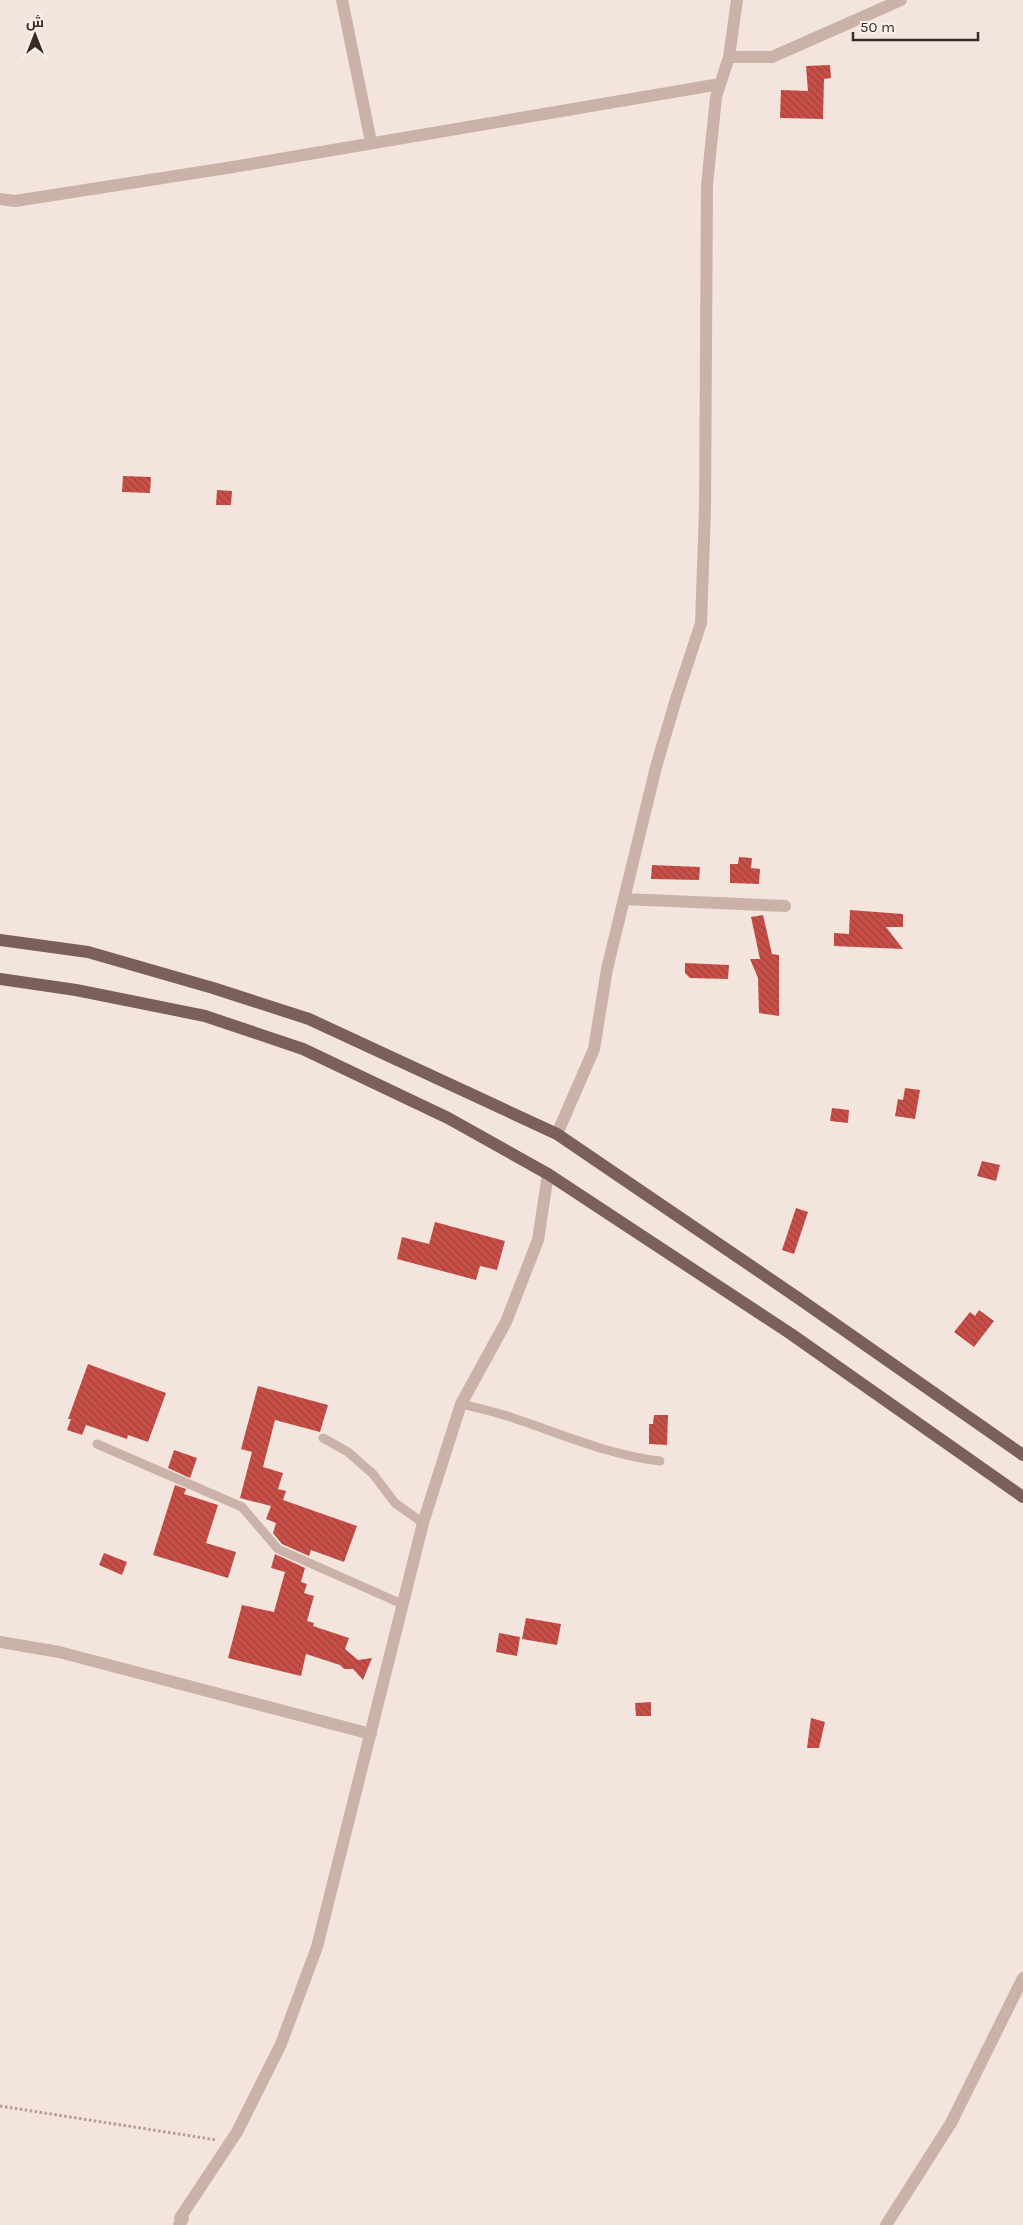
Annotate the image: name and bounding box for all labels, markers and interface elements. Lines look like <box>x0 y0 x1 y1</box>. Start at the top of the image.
north arrow <box>10 10 60 60</box>
scale bar <box>853 10 978 42</box>
text: ش <box>26 14 44 31</box>
text: 50 m <box>860 18 895 36</box>

